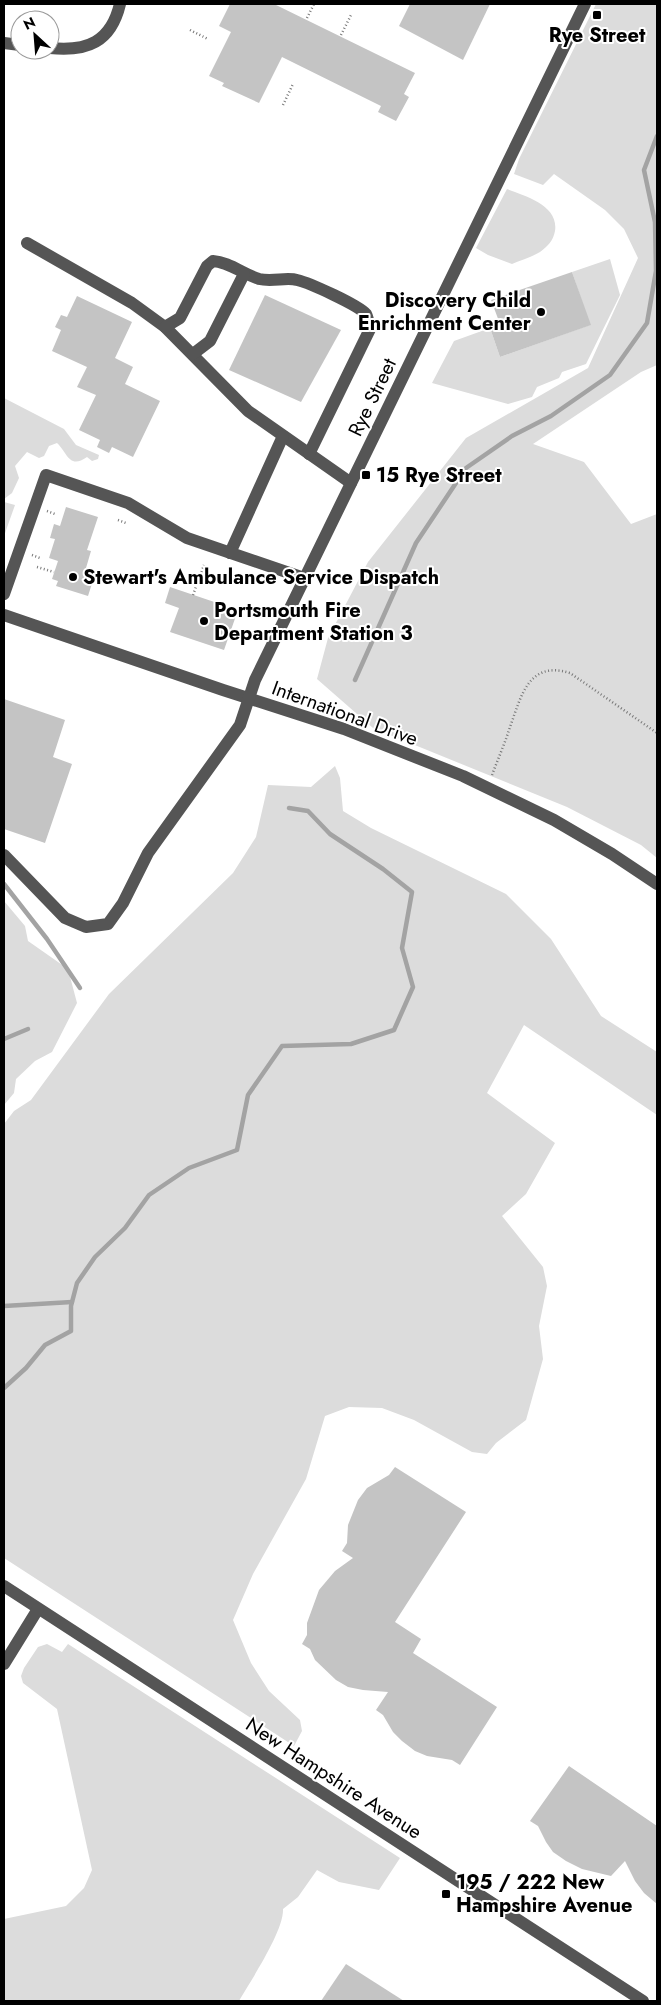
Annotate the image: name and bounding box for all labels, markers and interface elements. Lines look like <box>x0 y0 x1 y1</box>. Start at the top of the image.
marker: Rye Street <box>591 9 603 21</box>
north arrow <box>10 10 60 60</box>
text: N <box>20 12 39 35</box>
place label: Rye Street <box>549 21 646 50</box>
place label: Discovery Child Enrichment Center <box>358 286 532 338</box>
marker: Discovery Child Enrichment Center <box>535 306 547 318</box>
street label: Rye Street <box>341 353 404 441</box>
place label: 15 Rye Street <box>376 461 502 490</box>
marker: 15 Rye Street <box>360 469 372 481</box>
place label: Stewart's Ambulance Service Dispatch <box>83 563 439 592</box>
marker: Stewart's Ambulance Service Dispatch <box>67 571 79 583</box>
place label: Portsmouth Fire Department Station 3 <box>214 596 413 648</box>
marker: Portsmouth Fire Department Station 3 <box>198 615 210 627</box>
street label: International Drive <box>268 674 422 753</box>
street label: New Hampshire Avenue <box>240 1710 428 1846</box>
place label: 195 / 222 New Hampshire Avenue <box>456 1868 633 1920</box>
marker: 195 / 222 New Hampshire Avenue <box>440 1888 452 1900</box>

